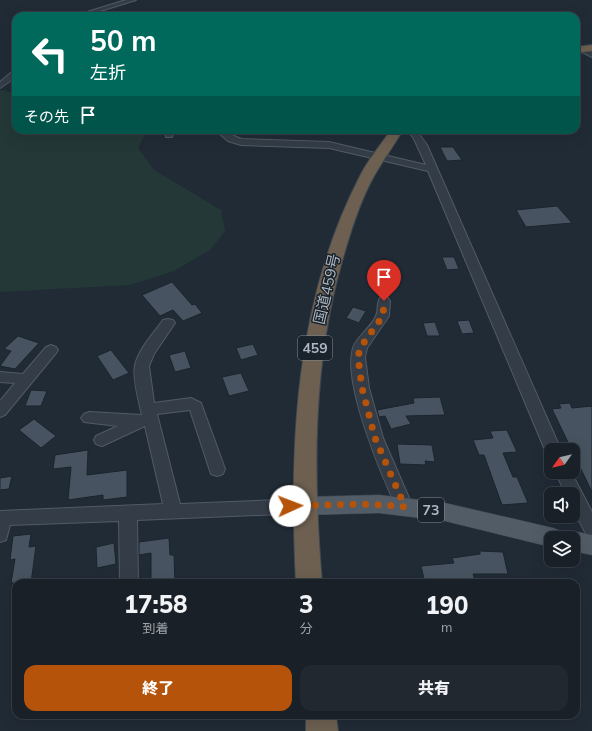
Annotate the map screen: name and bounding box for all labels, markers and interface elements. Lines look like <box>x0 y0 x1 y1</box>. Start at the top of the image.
text: 50 m <box>90 23 156 58</box>
icon: left <box>24 28 76 80</box>
text: 左折 <box>90 61 126 84</box>
icon: arrive <box>77 104 99 126</box>
text: その先 <box>24 107 69 126</box>
street label: 国道459号 <box>309 252 344 326</box>
pin <box>367 260 401 301</box>
icon: arrive <box>373 266 395 288</box>
road number: 459 <box>298 336 332 360</box>
north arrow <box>544 443 580 479</box>
map controls <box>544 443 580 567</box>
position arrow <box>269 485 311 527</box>
button: sound <box>544 487 580 523</box>
road number: 73 <box>418 498 444 522</box>
button: layers <box>544 531 580 567</box>
text: 17:58 <box>124 589 187 619</box>
text: 3 <box>299 589 314 619</box>
text: 190 <box>425 590 468 620</box>
text: m <box>441 619 452 635</box>
text: 到着 <box>143 620 169 636</box>
text: 分 <box>300 620 313 636</box>
button: 終了 <box>24 665 292 711</box>
button: 共有 <box>300 665 568 711</box>

